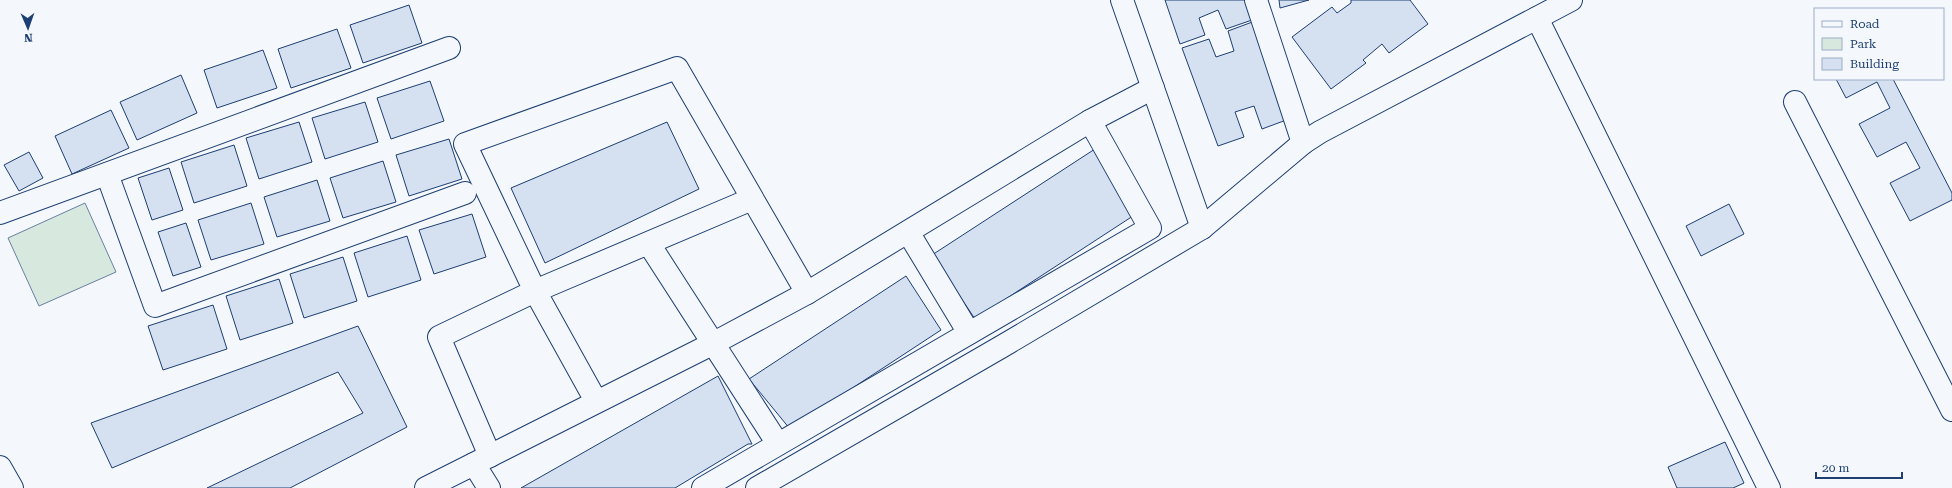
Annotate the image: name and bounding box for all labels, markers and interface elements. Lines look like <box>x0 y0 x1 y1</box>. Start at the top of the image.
north arrow <box>8 8 48 48</box>
legend <box>1814 8 1944 80</box>
text: Road <box>1850 17 1880 31</box>
text: N <box>23 31 33 44</box>
text: Park <box>1850 37 1877 51</box>
text: Building <box>1850 57 1899 71</box>
scale bar <box>1816 454 1902 480</box>
text: 20 m <box>1822 461 1849 475</box>

